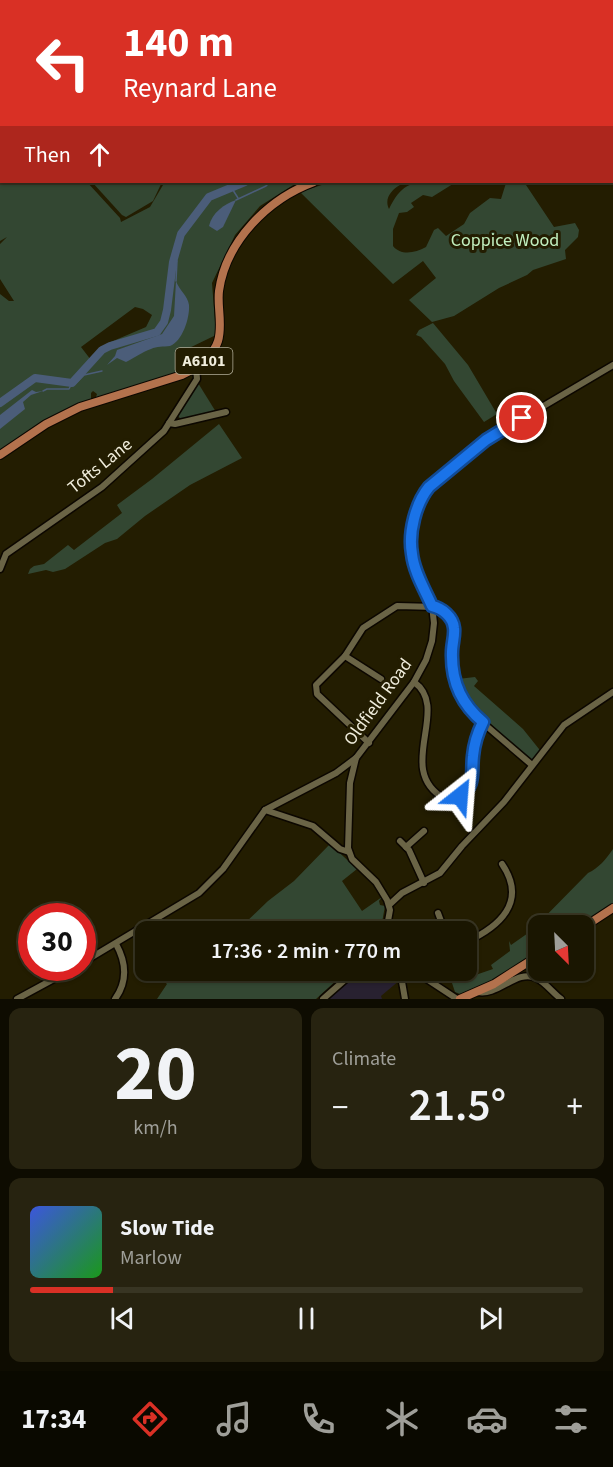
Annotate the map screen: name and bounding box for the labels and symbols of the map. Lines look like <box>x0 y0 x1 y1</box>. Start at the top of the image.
park label: Coppice Wood <box>451 228 559 253</box>
road number: A6101 <box>176 348 232 374</box>
pin <box>496 392 547 443</box>
street label: Tofts Lane <box>62 432 138 500</box>
street label: Oldfield Road <box>338 653 418 751</box>
position arrow <box>428 764 492 828</box>
speed limit sign: 30 <box>18 903 96 981</box>
north arrow <box>528 915 594 981</box>

